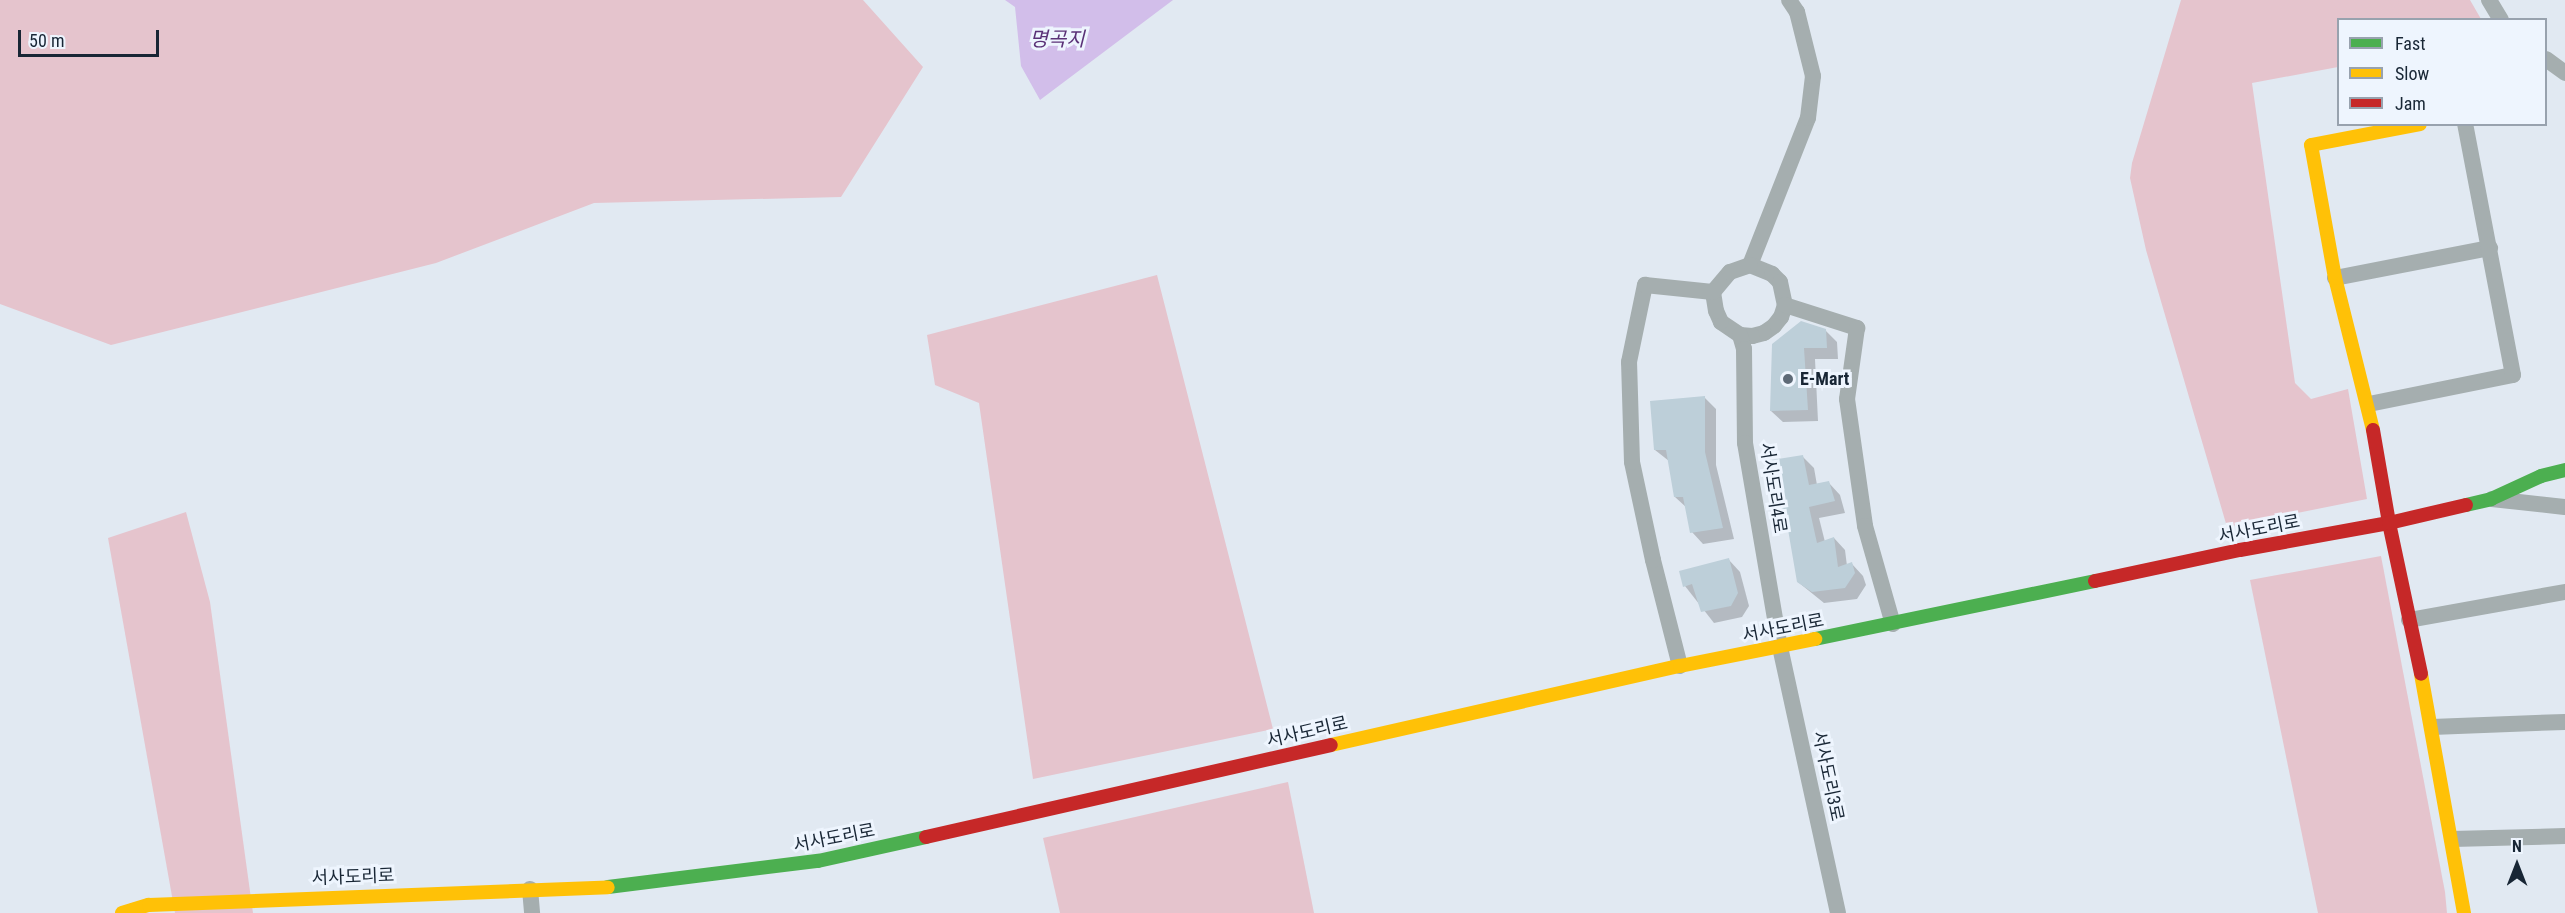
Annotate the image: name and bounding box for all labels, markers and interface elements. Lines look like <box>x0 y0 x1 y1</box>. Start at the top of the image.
scale bar <box>21 18 162 56</box>
legend <box>2337 18 2547 126</box>
water label: 명곡지 <box>1029 27 1085 51</box>
text: 50 m <box>29 30 64 51</box>
text: Fast <box>2395 33 2426 54</box>
text: Slow <box>2395 63 2429 84</box>
text: Jam <box>2395 93 2426 114</box>
place label: E-Mart <box>1800 368 1849 390</box>
marker: E-Mart <box>1781 372 1795 386</box>
street label: 서사도리4로 <box>1755 441 1791 535</box>
street label: 서사도리로 <box>2216 510 2302 548</box>
street label: 서사도리로 <box>1740 609 1826 647</box>
street label: 서사도리로 <box>1264 712 1350 752</box>
street label: 서사도리3로 <box>1808 729 1848 823</box>
street label: 서사도리로 <box>791 819 877 857</box>
north arrow <box>2487 835 2547 895</box>
text: N <box>2512 837 2522 856</box>
street label: 서사도리로 <box>311 865 395 889</box>

